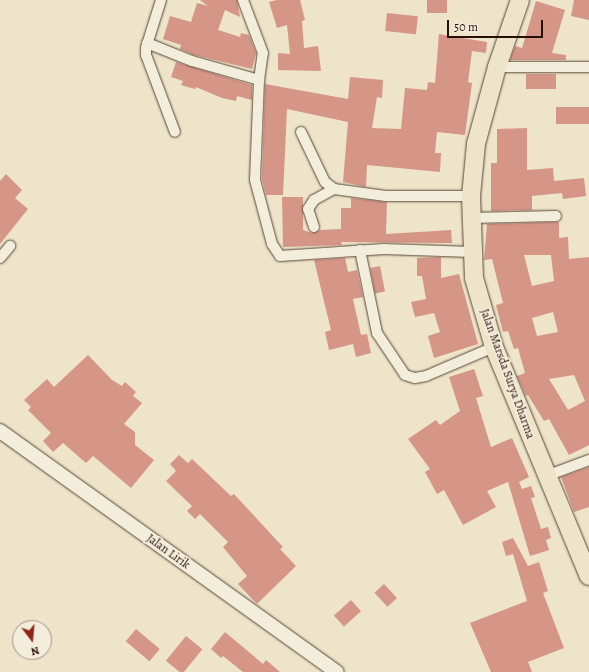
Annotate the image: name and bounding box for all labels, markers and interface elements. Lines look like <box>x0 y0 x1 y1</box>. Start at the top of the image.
scale bar <box>449 12 545 38</box>
text: 50 m <box>454 19 478 35</box>
street label: Jalan Marsda Surya Dharma <box>477 307 537 441</box>
street label: Jalan Lirik <box>144 531 192 573</box>
north arrow <box>12 620 52 660</box>
text: N <box>29 643 41 659</box>

